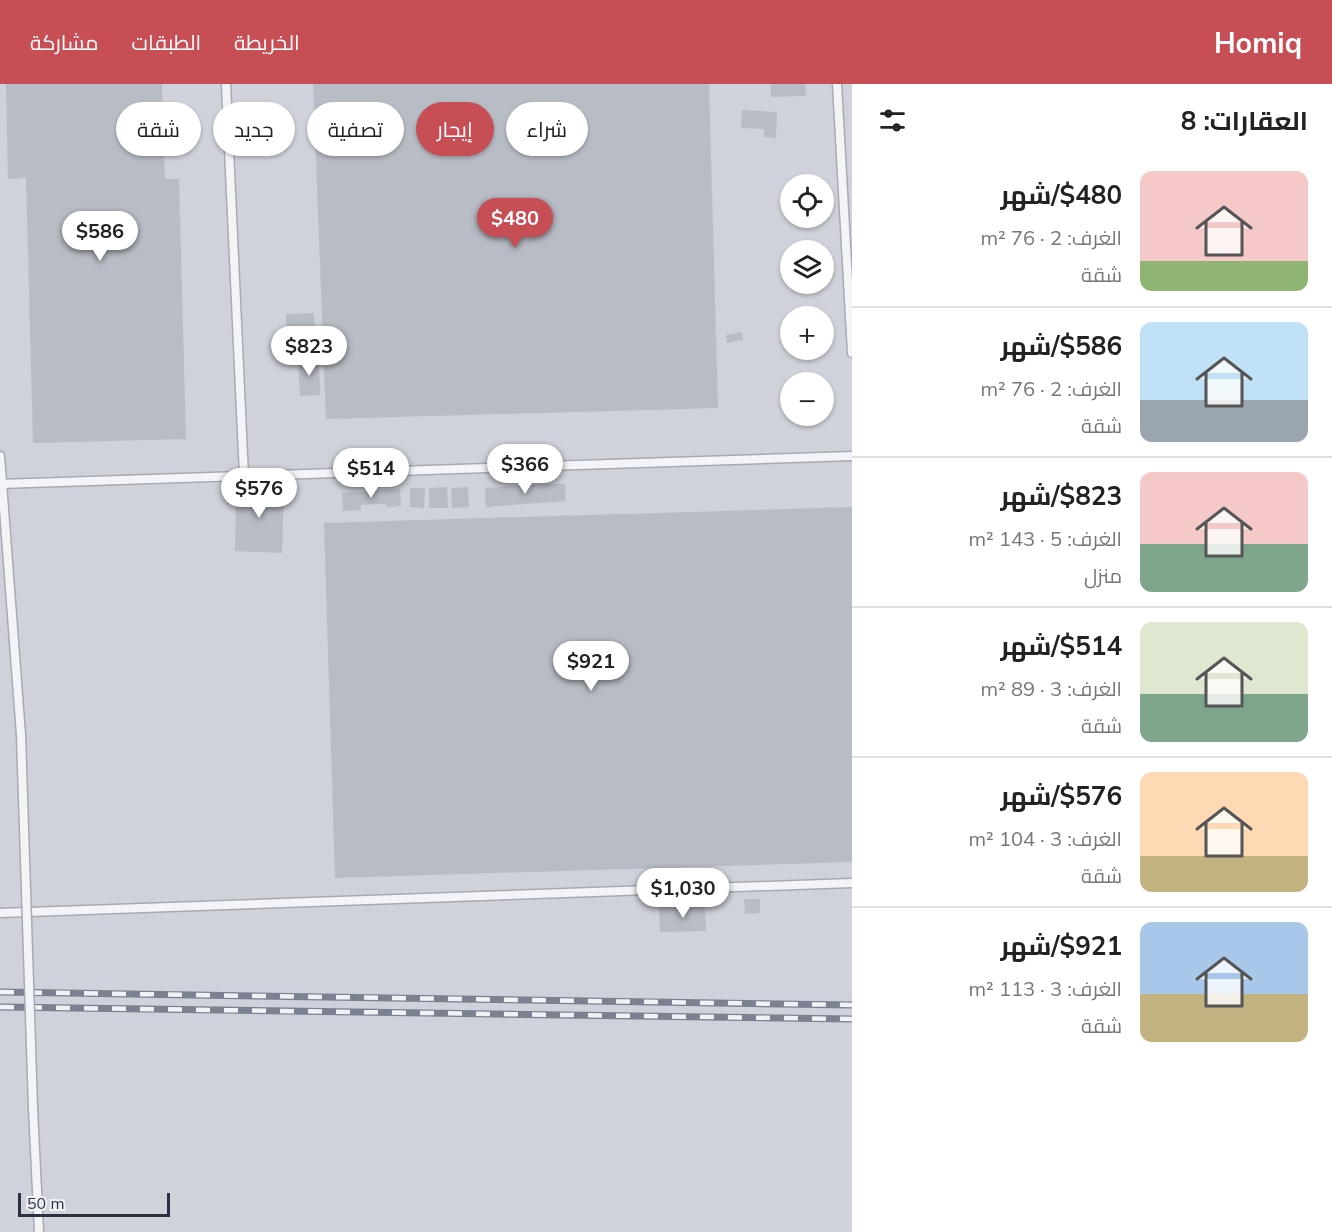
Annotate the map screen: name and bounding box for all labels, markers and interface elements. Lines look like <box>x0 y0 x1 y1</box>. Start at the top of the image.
text: Homiq <box>1214 25 1302 60</box>
text: مشاركة <box>30 29 99 55</box>
text: الطبقات <box>132 29 201 55</box>
text: الخريطة <box>234 29 300 55</box>
chip: شقة <box>116 102 201 156</box>
chip: جديد <box>213 102 295 156</box>
chip: تصفية <box>307 102 404 156</box>
chip: إيجار <box>416 102 494 156</box>
chip: شراء <box>506 102 588 156</box>
icon: filters <box>876 104 909 137</box>
text: العقارات: 8 <box>1181 104 1308 137</box>
map controls <box>780 174 834 426</box>
button: locate <box>780 174 834 228</box>
text: $480/شهر <box>1001 178 1122 211</box>
icon: home <box>1188 195 1260 267</box>
pin: $480 <box>479 198 551 249</box>
text: $480 <box>491 205 539 230</box>
pin: $586 <box>64 211 136 262</box>
text: $586 <box>76 218 124 243</box>
text: الغرف: 2 · 76 m² <box>980 225 1122 250</box>
button: layers <box>780 240 834 294</box>
text: شقة <box>1081 262 1122 287</box>
button: + <box>780 306 834 360</box>
pin: $823 <box>273 326 345 377</box>
text: $586/شهر <box>1001 329 1122 362</box>
text: $823 <box>285 333 333 358</box>
icon: home <box>1188 346 1260 418</box>
button: − <box>780 372 834 426</box>
text: الغرف: 2 · 76 m² <box>980 376 1122 401</box>
text: شقة <box>1081 413 1122 438</box>
pin: $366 <box>489 444 561 495</box>
pin: $514 <box>335 448 407 499</box>
text: $366 <box>501 451 549 476</box>
text: $514 <box>347 455 395 480</box>
pin: $576 <box>223 468 295 519</box>
text: $576 <box>235 475 283 500</box>
text: $823/شهر <box>1001 479 1122 512</box>
icon: home <box>1188 496 1260 568</box>
text: الغرف: 5 · 143 m² <box>968 526 1122 551</box>
text: منزل <box>1084 563 1122 588</box>
text: $514/شهر <box>1001 629 1122 662</box>
pin: $921 <box>555 641 627 692</box>
icon: home <box>1188 646 1260 718</box>
text: $921 <box>567 648 615 673</box>
text: الغرف: 3 · 89 m² <box>980 676 1122 701</box>
text: شقة <box>1081 713 1122 738</box>
text: $576/شهر <box>1001 779 1122 812</box>
icon: home <box>1188 796 1260 868</box>
text: الغرف: 3 · 104 m² <box>968 826 1122 851</box>
text: شقة <box>1081 863 1122 888</box>
pin: $1,030 <box>634 868 732 919</box>
text: $1,030 <box>651 875 715 900</box>
text: $921/شهر <box>1001 929 1122 962</box>
icon: home <box>1188 946 1260 1018</box>
text: الغرف: 3 · 113 m² <box>968 976 1122 1001</box>
text: شقة <box>1081 1013 1122 1038</box>
scale bar <box>18 1190 170 1218</box>
text: 50 m <box>27 1193 64 1213</box>

